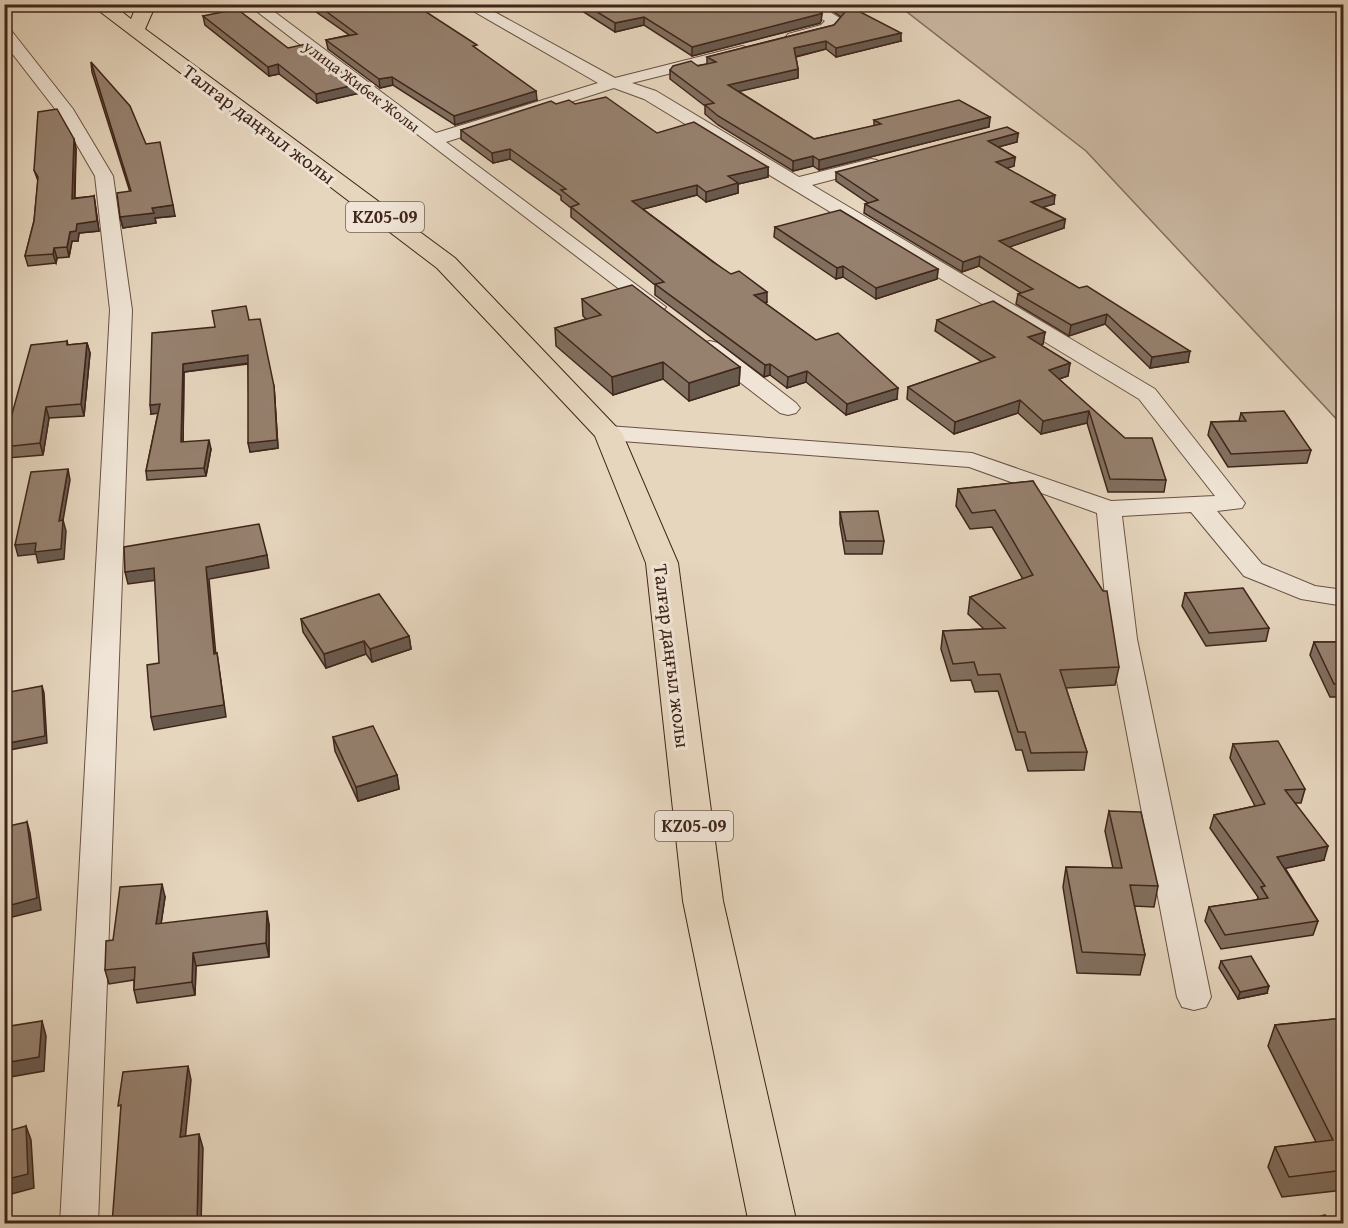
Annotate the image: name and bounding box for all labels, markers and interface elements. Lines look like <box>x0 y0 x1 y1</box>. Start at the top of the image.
street label: улица Жибек Жолы <box>298 34 425 138</box>
street label: Талғар даңғыл жолы <box>177 56 342 191</box>
road number: KZ05-09 <box>346 202 424 232</box>
street label: Талғар даңғыл жолы <box>647 562 698 749</box>
road number: KZ05-09 <box>655 811 733 841</box>

